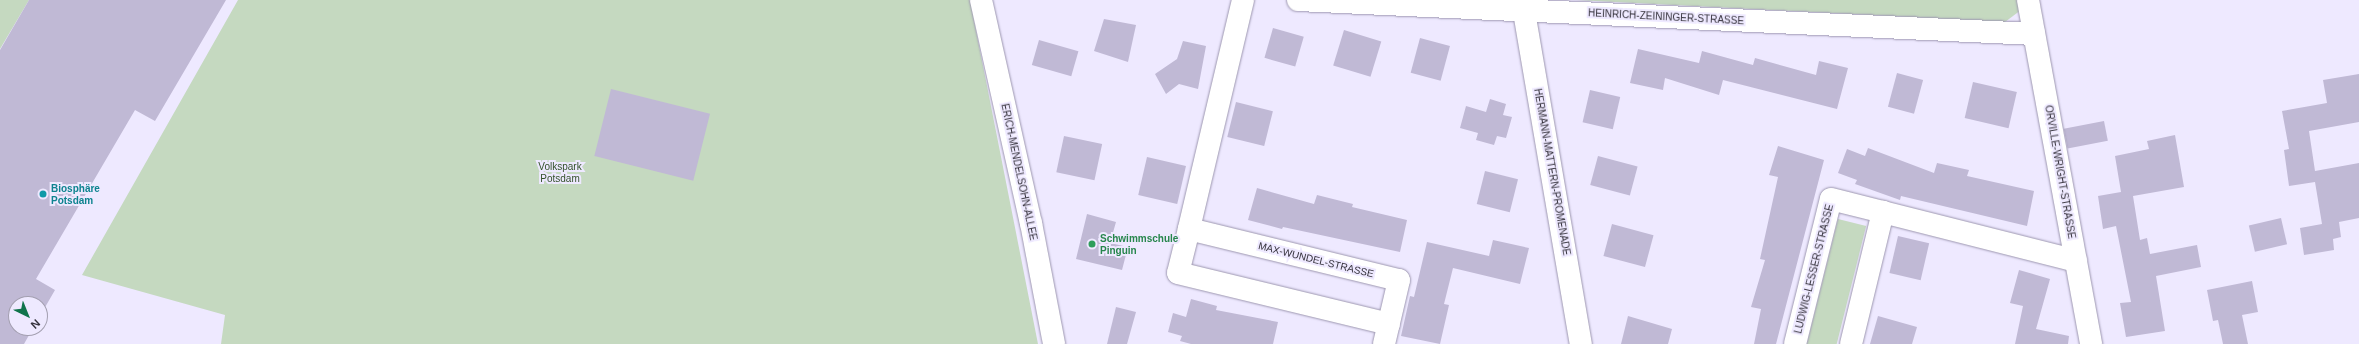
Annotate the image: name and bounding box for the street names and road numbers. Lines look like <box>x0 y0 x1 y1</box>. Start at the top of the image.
street label: HEINRICH-ZEININGER-STRASSE <box>1588 7 1744 27</box>
street label: HERMANN-MATTERN-PROMENADE <box>1531 88 1573 256</box>
street label: ERICH-MENDELSOHN-ALLEE <box>999 103 1039 241</box>
street label: ORVILLE-WRIGHT-STRASSE <box>2042 104 2078 240</box>
street label: LUDWIG-LESSER-STRASSE <box>1792 203 1836 335</box>
street label: MAX-WUNDEL-STRASSE <box>1257 240 1375 280</box>

